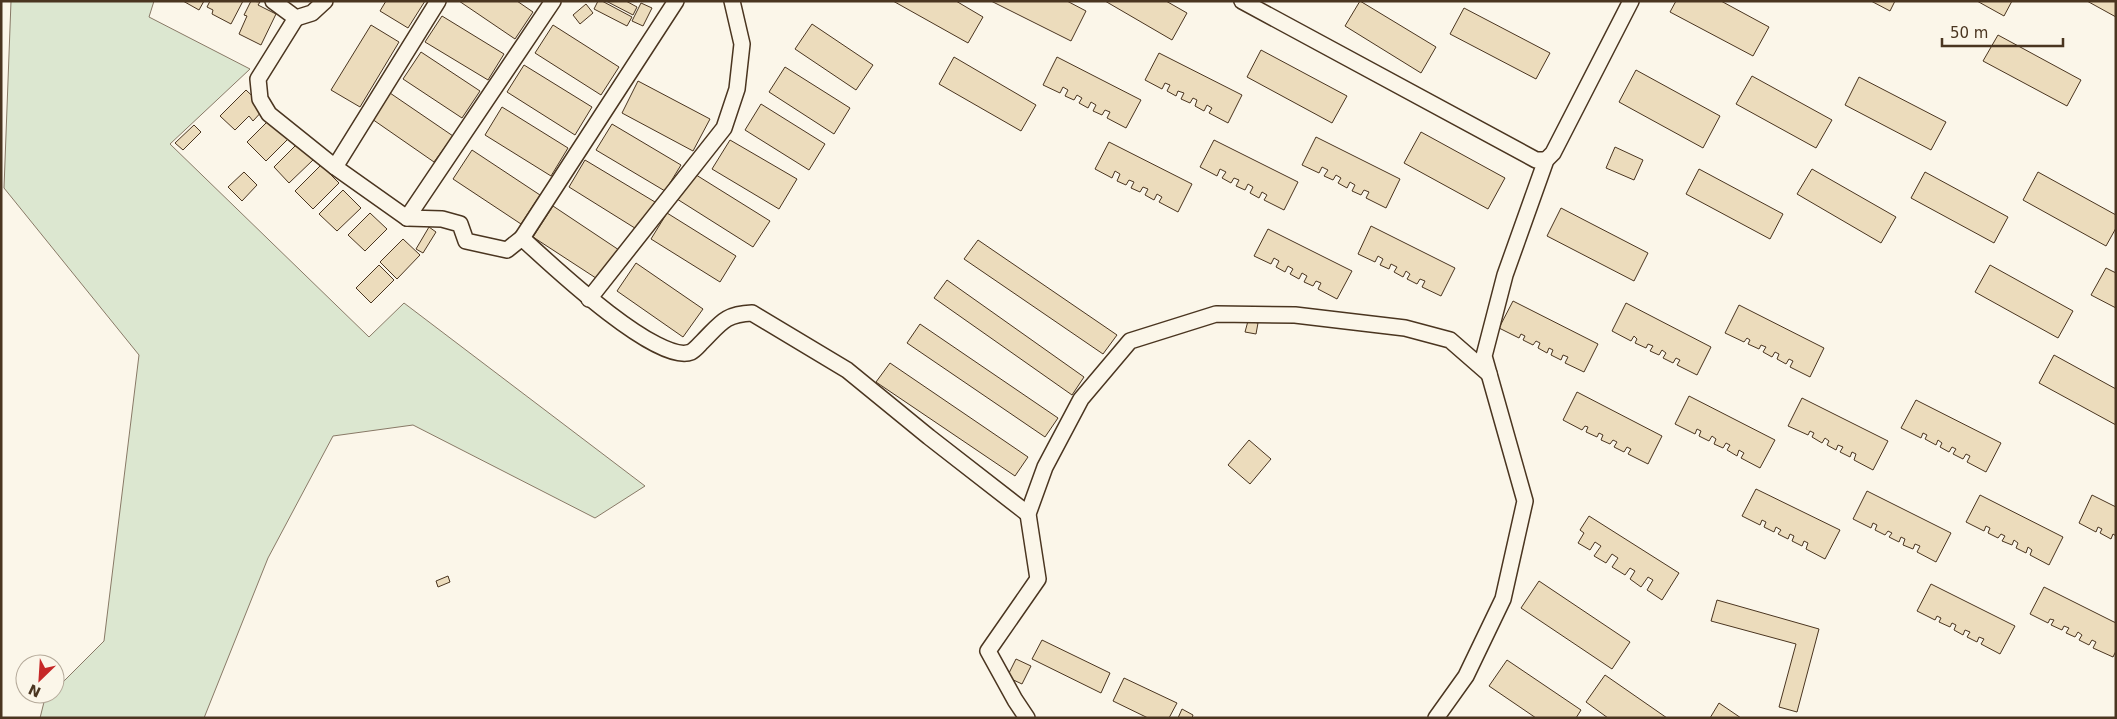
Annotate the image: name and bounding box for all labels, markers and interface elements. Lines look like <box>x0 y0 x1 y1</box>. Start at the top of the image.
scale bar <box>1942 15 2063 47</box>
text: 50 m <box>1950 24 1988 42</box>
north arrow <box>15 654 65 704</box>
text: N <box>26 681 43 701</box>

